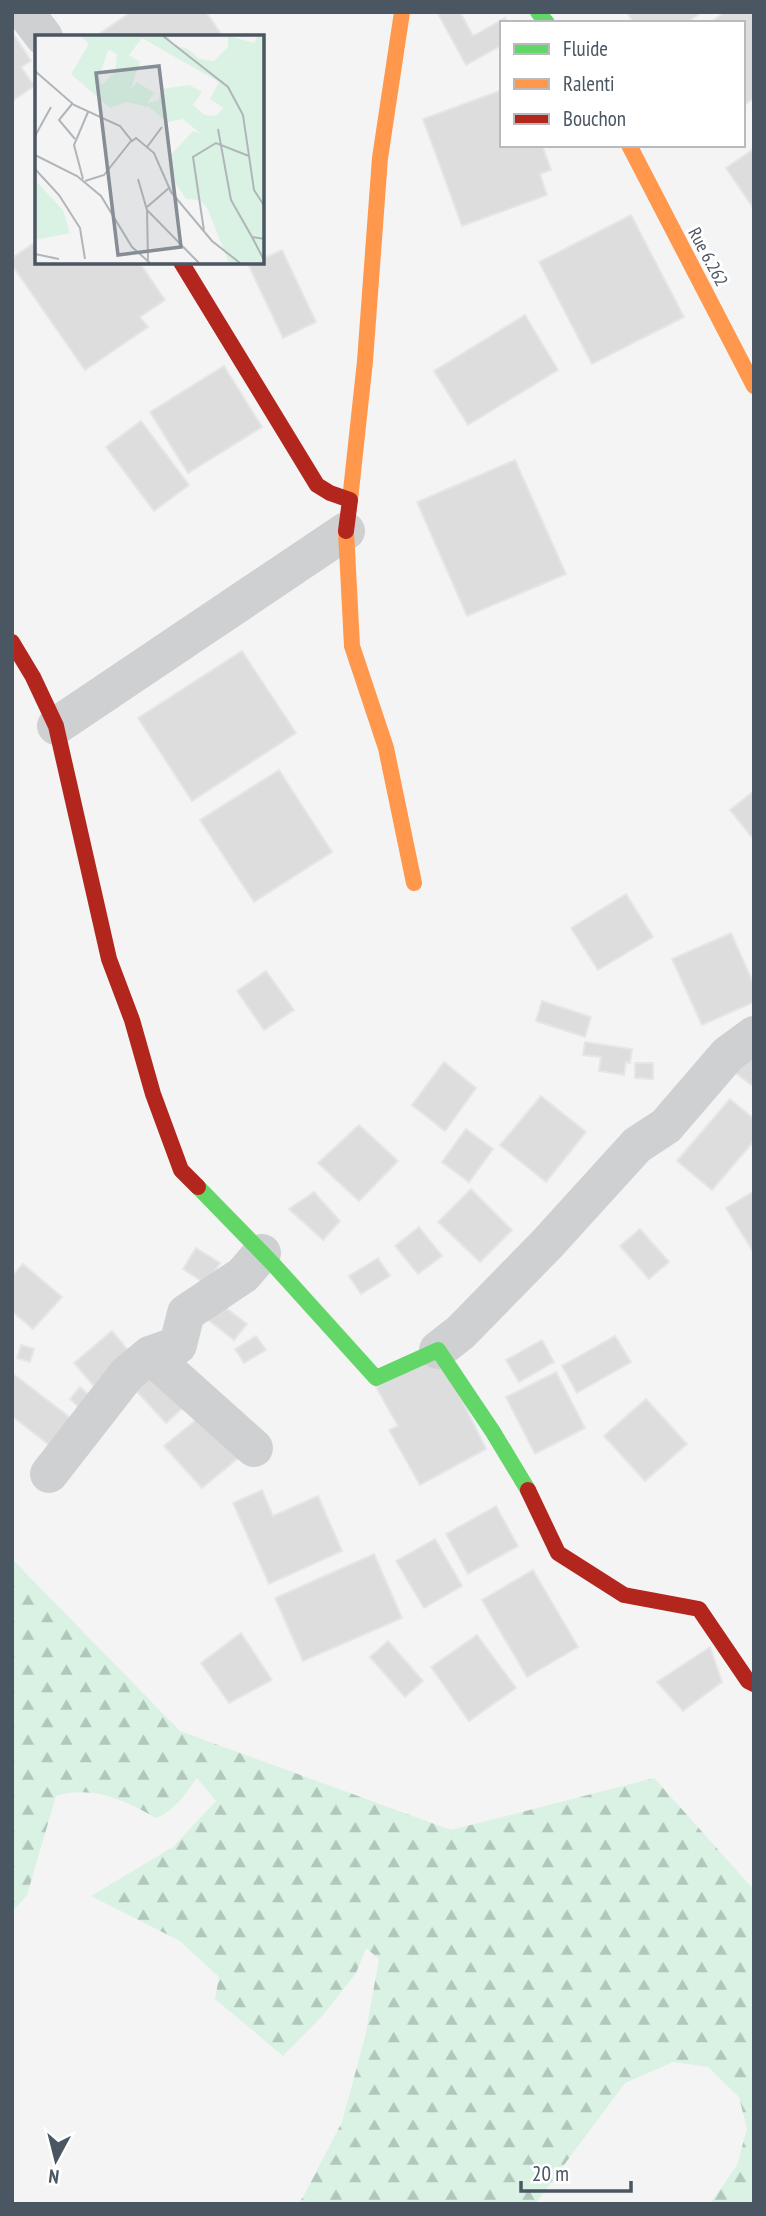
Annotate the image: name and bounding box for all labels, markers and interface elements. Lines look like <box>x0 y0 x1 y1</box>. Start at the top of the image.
legend <box>500 21 745 147</box>
inset map <box>35 35 264 264</box>
text: Fluide <box>563 35 608 62</box>
text: Ralenti <box>563 70 615 97</box>
text: Bouchon <box>563 105 626 132</box>
street label: Rue 6.262 <box>683 223 733 290</box>
north arrow <box>21 2125 91 2195</box>
scale bar <box>521 2150 631 2194</box>
text: 20 m <box>532 2160 569 2187</box>
text: N <box>47 2164 60 2189</box>

